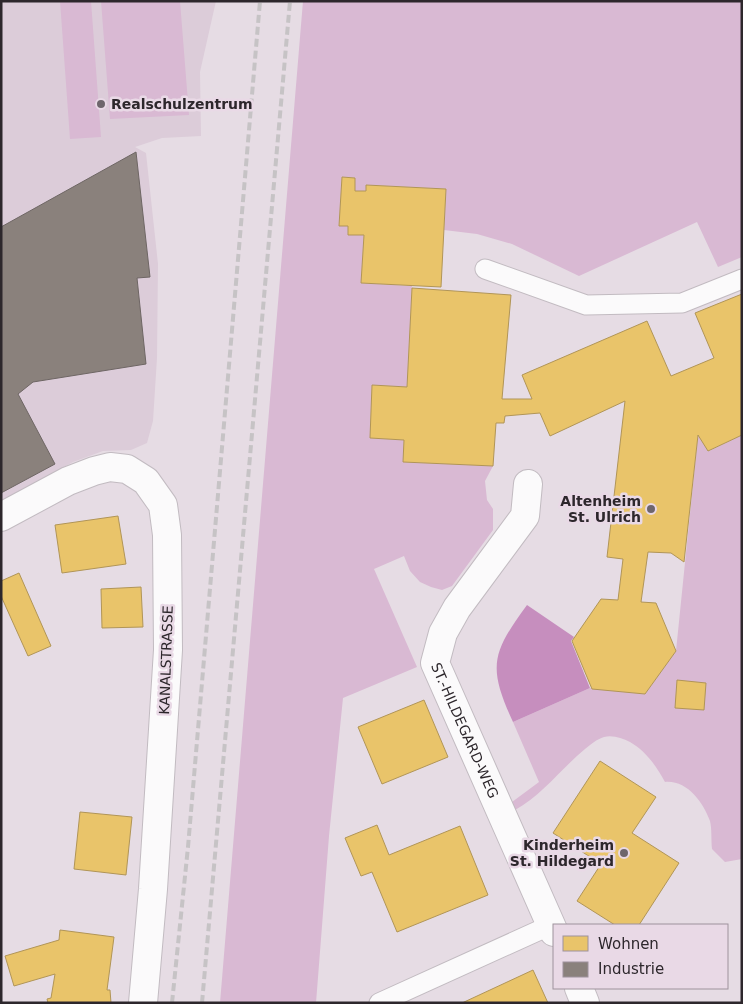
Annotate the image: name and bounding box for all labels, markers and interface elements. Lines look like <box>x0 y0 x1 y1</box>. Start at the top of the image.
place label: Realschulzentrum <box>111 96 253 112</box>
marker: Realschulzentrum <box>95 98 107 110</box>
place label: Altenheim St. Ulrich <box>560 493 641 525</box>
marker: Altenheim St. Ulrich <box>645 503 657 515</box>
street label: KANALSTRASSE <box>156 605 176 715</box>
street label: ST.-HILDEGARD-WEG <box>428 660 502 801</box>
place label: Kinderheim St. Hildegard <box>510 837 614 869</box>
marker: Kinderheim St. Hildegard <box>618 847 630 859</box>
legend <box>553 924 728 989</box>
text: Wohnen <box>598 935 659 953</box>
text: Industrie <box>598 960 664 978</box>

